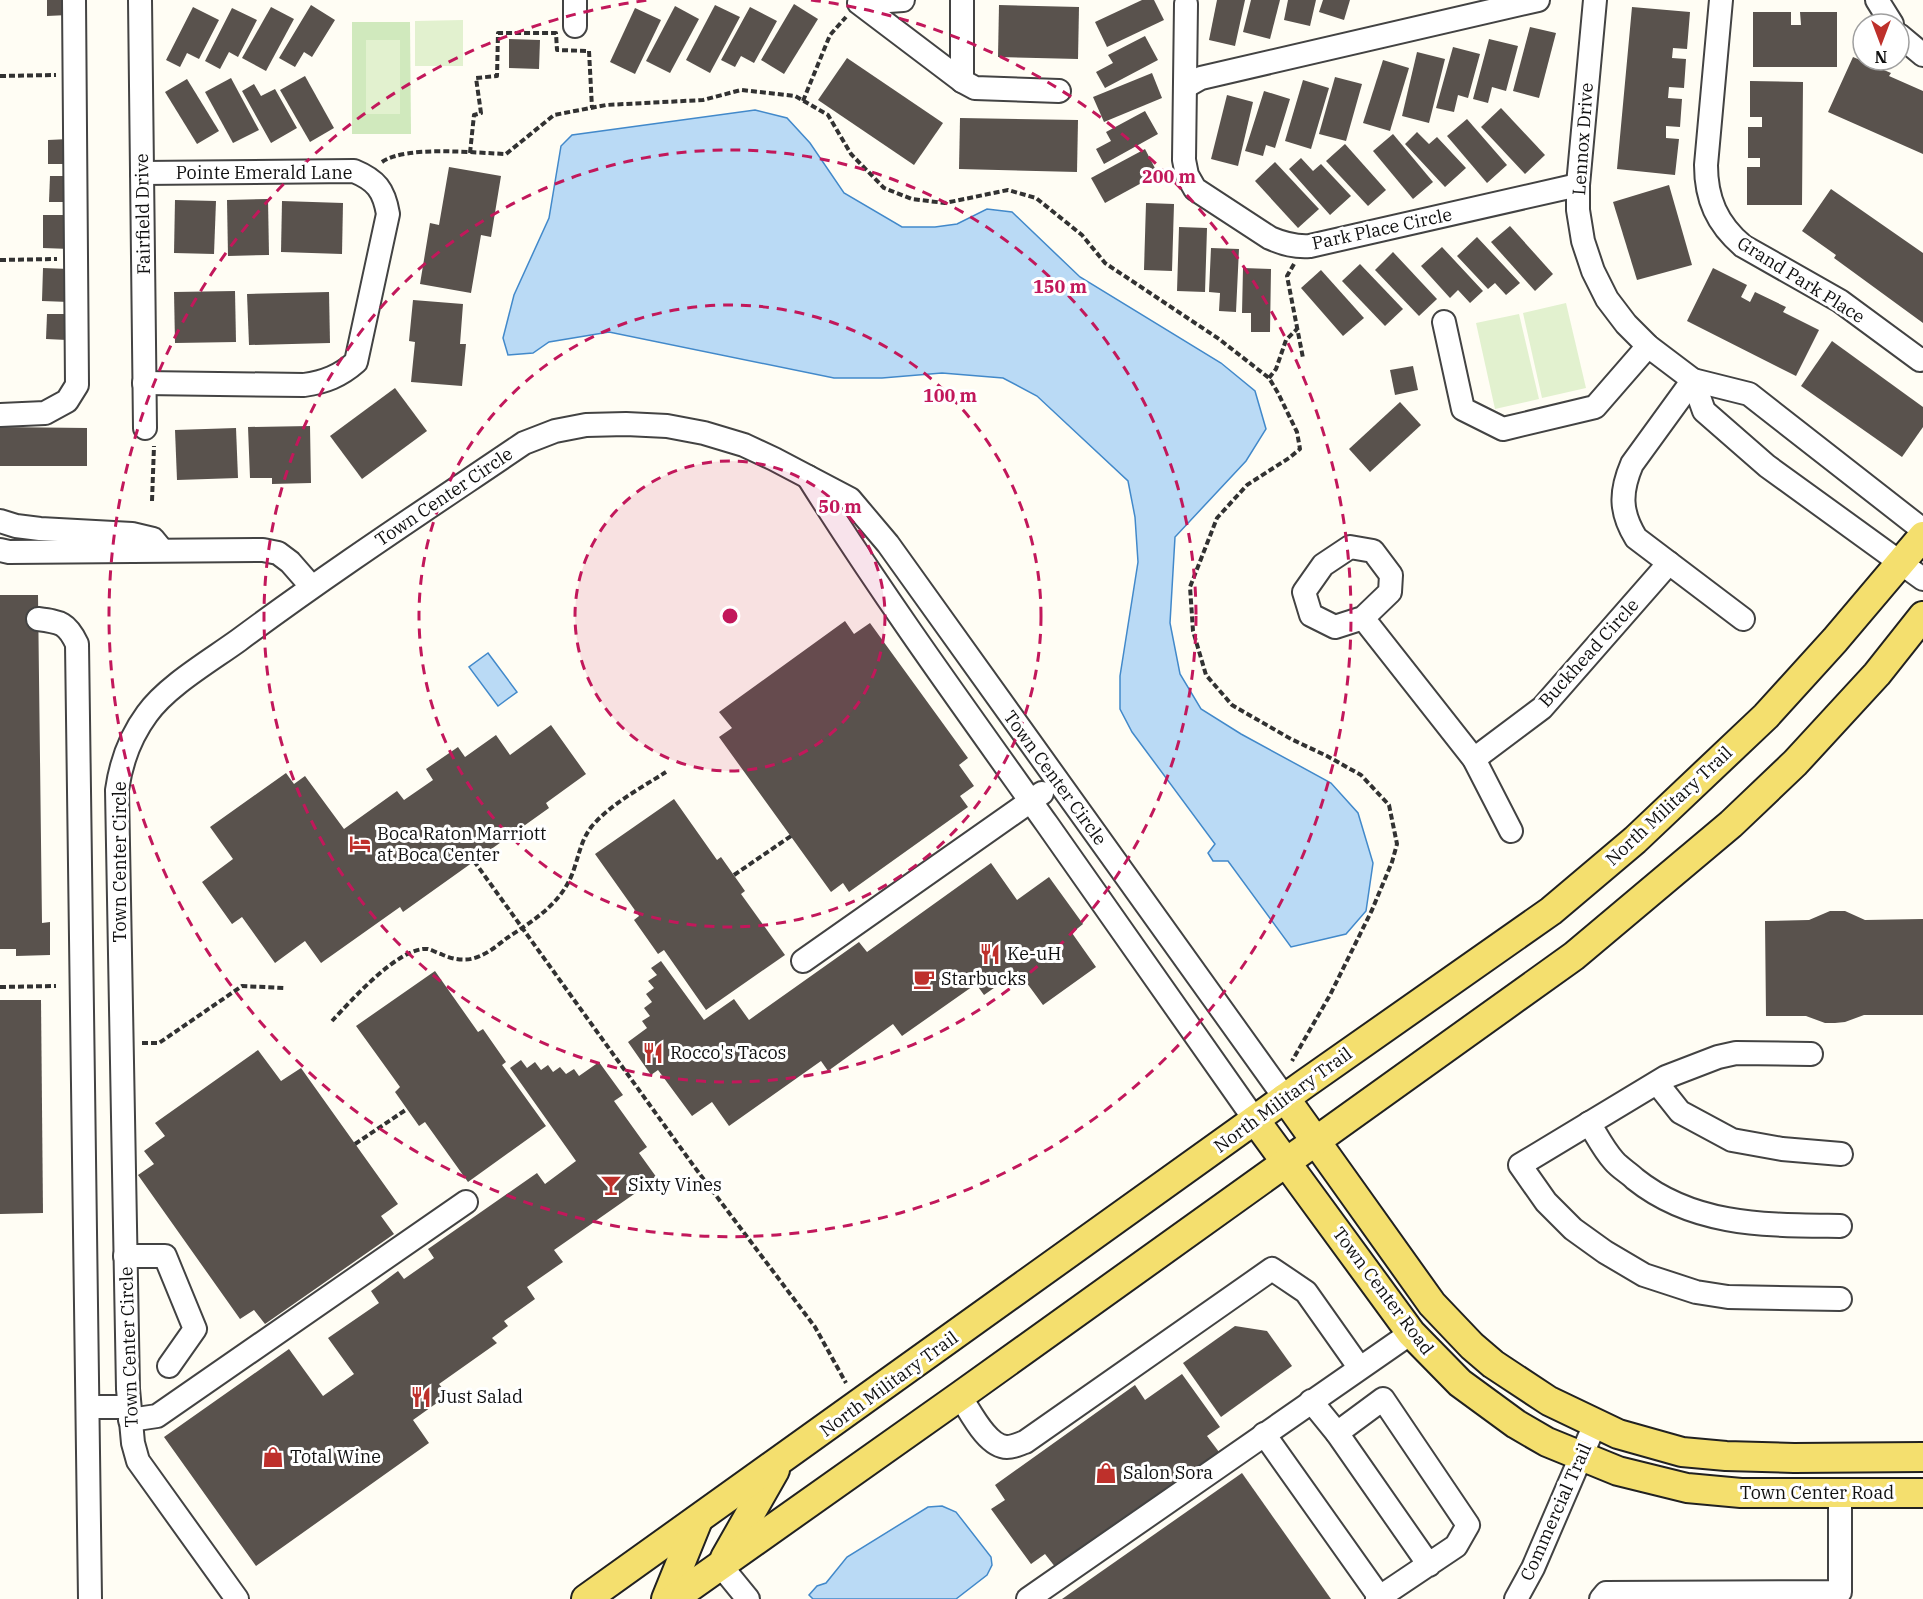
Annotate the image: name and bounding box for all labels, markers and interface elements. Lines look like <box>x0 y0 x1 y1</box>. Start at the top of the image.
north arrow <box>1851 12 1911 72</box>
text: N <box>1875 47 1887 67</box>
street label: Lennox Drive <box>1567 82 1598 196</box>
street label: Fairfield Drive <box>130 153 155 275</box>
street label: Pointe Emerald Lane <box>176 161 352 184</box>
text: 200 m <box>1142 165 1197 188</box>
street label: Park Place Circle <box>1310 202 1454 255</box>
street label: Grand Park Place <box>1733 231 1869 328</box>
text: 150 m <box>1033 275 1088 298</box>
text: 100 m <box>923 384 978 407</box>
street label: Town Center Circle <box>371 442 517 551</box>
text: 50 m <box>818 495 862 518</box>
street label: Buckhead Circle <box>1534 594 1644 712</box>
centre of rings <box>720 606 740 626</box>
street label: Town Center Circle <box>999 706 1112 850</box>
street label: North Military Trail <box>1600 741 1737 870</box>
street label: Town Center Circle <box>108 781 131 943</box>
place label: Boca Raton Marriott at Boca Center <box>377 822 546 866</box>
hotel icon: Boca Raton Marriott at Boca Center <box>348 832 372 856</box>
restaurant icon: Ke-uH <box>978 942 1002 966</box>
place label: Ke-uH <box>1007 942 1062 965</box>
cafe icon: Starbucks <box>912 967 936 991</box>
place label: Starbucks <box>941 967 1026 990</box>
restaurant icon: Rocco's Tacos <box>641 1041 665 1065</box>
place label: Rocco's Tacos <box>670 1041 786 1064</box>
street label: North Military Trail <box>1209 1042 1356 1157</box>
bar icon: Sixty Vines <box>599 1173 623 1197</box>
place label: Sixty Vines <box>628 1173 722 1196</box>
street label: Town Center Road <box>1328 1222 1439 1359</box>
street label: Town Center Circle <box>114 1266 143 1428</box>
street label: North Military Trail <box>815 1326 962 1441</box>
restaurant icon: Just Salad <box>409 1385 433 1409</box>
place label: Just Salad <box>438 1385 523 1408</box>
street label: Commercial Trail <box>1515 1439 1596 1584</box>
shop icon: Total Wine <box>261 1445 285 1469</box>
place label: Total Wine <box>290 1445 381 1468</box>
shop icon: Salon Sora <box>1094 1461 1118 1485</box>
place label: Salon Sora <box>1123 1461 1213 1484</box>
street label: Town Center Road <box>1740 1481 1894 1504</box>

